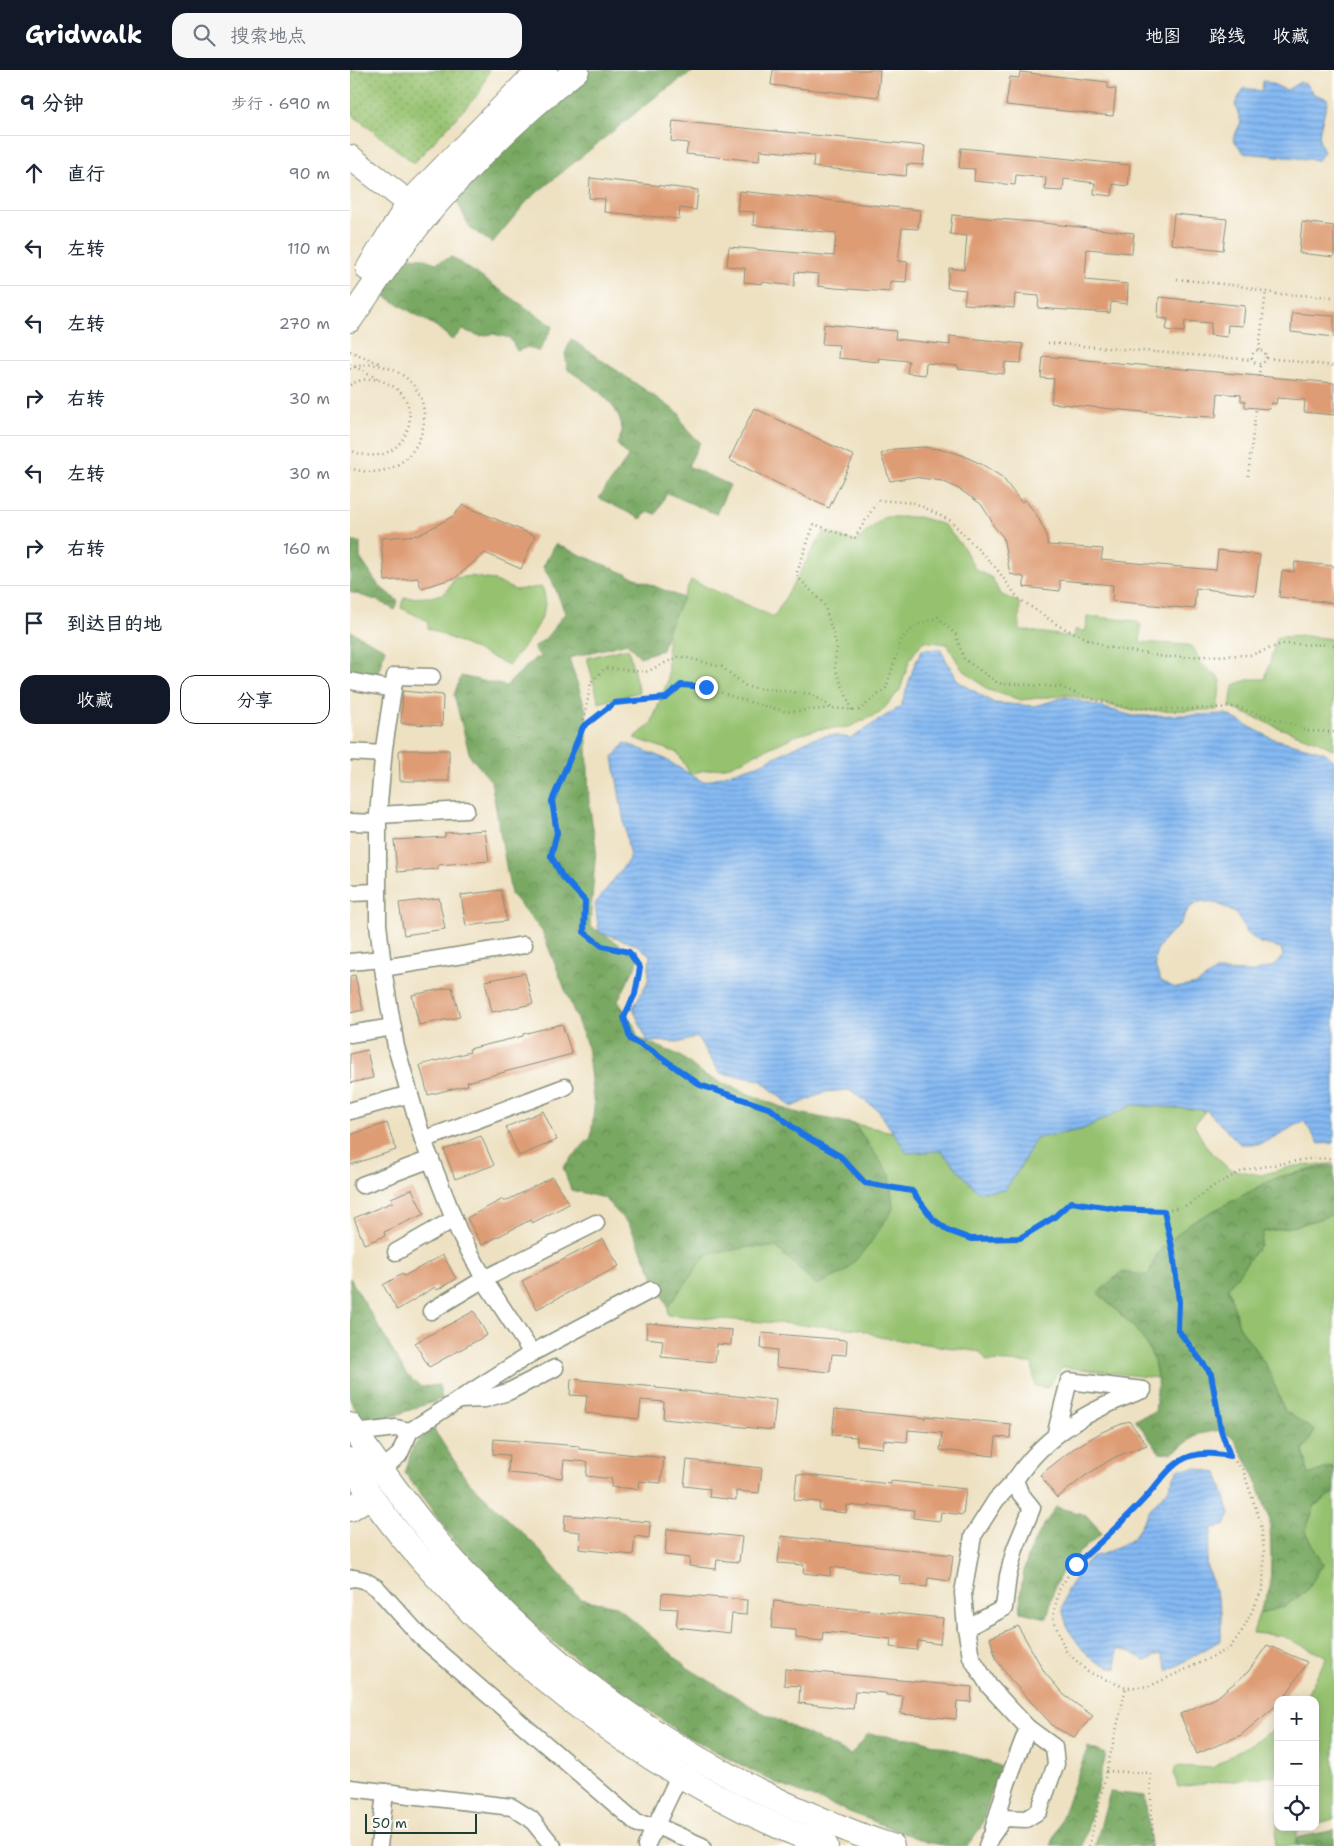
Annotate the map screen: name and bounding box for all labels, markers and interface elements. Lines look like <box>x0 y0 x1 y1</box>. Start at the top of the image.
search box <box>172 13 522 58</box>
text: Gridwalk <box>25 19 142 51</box>
icon: search <box>190 21 218 49</box>
text: 搜索地点 <box>230 23 306 48</box>
text: 地图 <box>1145 24 1181 48</box>
text: 路线 <box>1209 24 1245 48</box>
text: 收藏 <box>1273 24 1309 48</box>
text: 9 分钟 <box>20 89 84 117</box>
text: 步行 · 690 m <box>231 93 330 114</box>
icon: ahead <box>20 159 48 187</box>
text: 直行 <box>67 161 105 186</box>
text: 90 m <box>289 163 330 184</box>
icon: left <box>20 234 48 262</box>
text: 左转 <box>67 236 105 261</box>
text: 110 m <box>287 238 330 259</box>
icon: left <box>20 309 48 337</box>
text: 左转 <box>67 311 105 336</box>
text: 270 m <box>279 313 330 334</box>
icon: right <box>20 384 48 412</box>
text: 右转 <box>67 386 105 411</box>
text: 30 m <box>289 388 330 409</box>
icon: left <box>20 459 48 487</box>
text: 左转 <box>67 461 105 486</box>
text: 30 m <box>289 463 330 484</box>
icon: right <box>20 534 48 562</box>
text: 右转 <box>67 536 105 561</box>
text: 160 m <box>283 538 330 559</box>
icon: arrive <box>20 609 48 637</box>
text: 到达目的地 <box>67 611 162 636</box>
button: 收藏 <box>20 675 170 724</box>
button: 分享 <box>180 675 330 724</box>
route end <box>695 676 718 699</box>
route start <box>1065 1553 1088 1576</box>
map controls <box>1274 1696 1319 1831</box>
button: + <box>1274 1696 1319 1741</box>
button: − <box>1274 1741 1319 1786</box>
button: locate <box>1274 1786 1319 1831</box>
scale bar <box>365 1811 478 1834</box>
text: 50 m <box>372 1814 407 1832</box>

